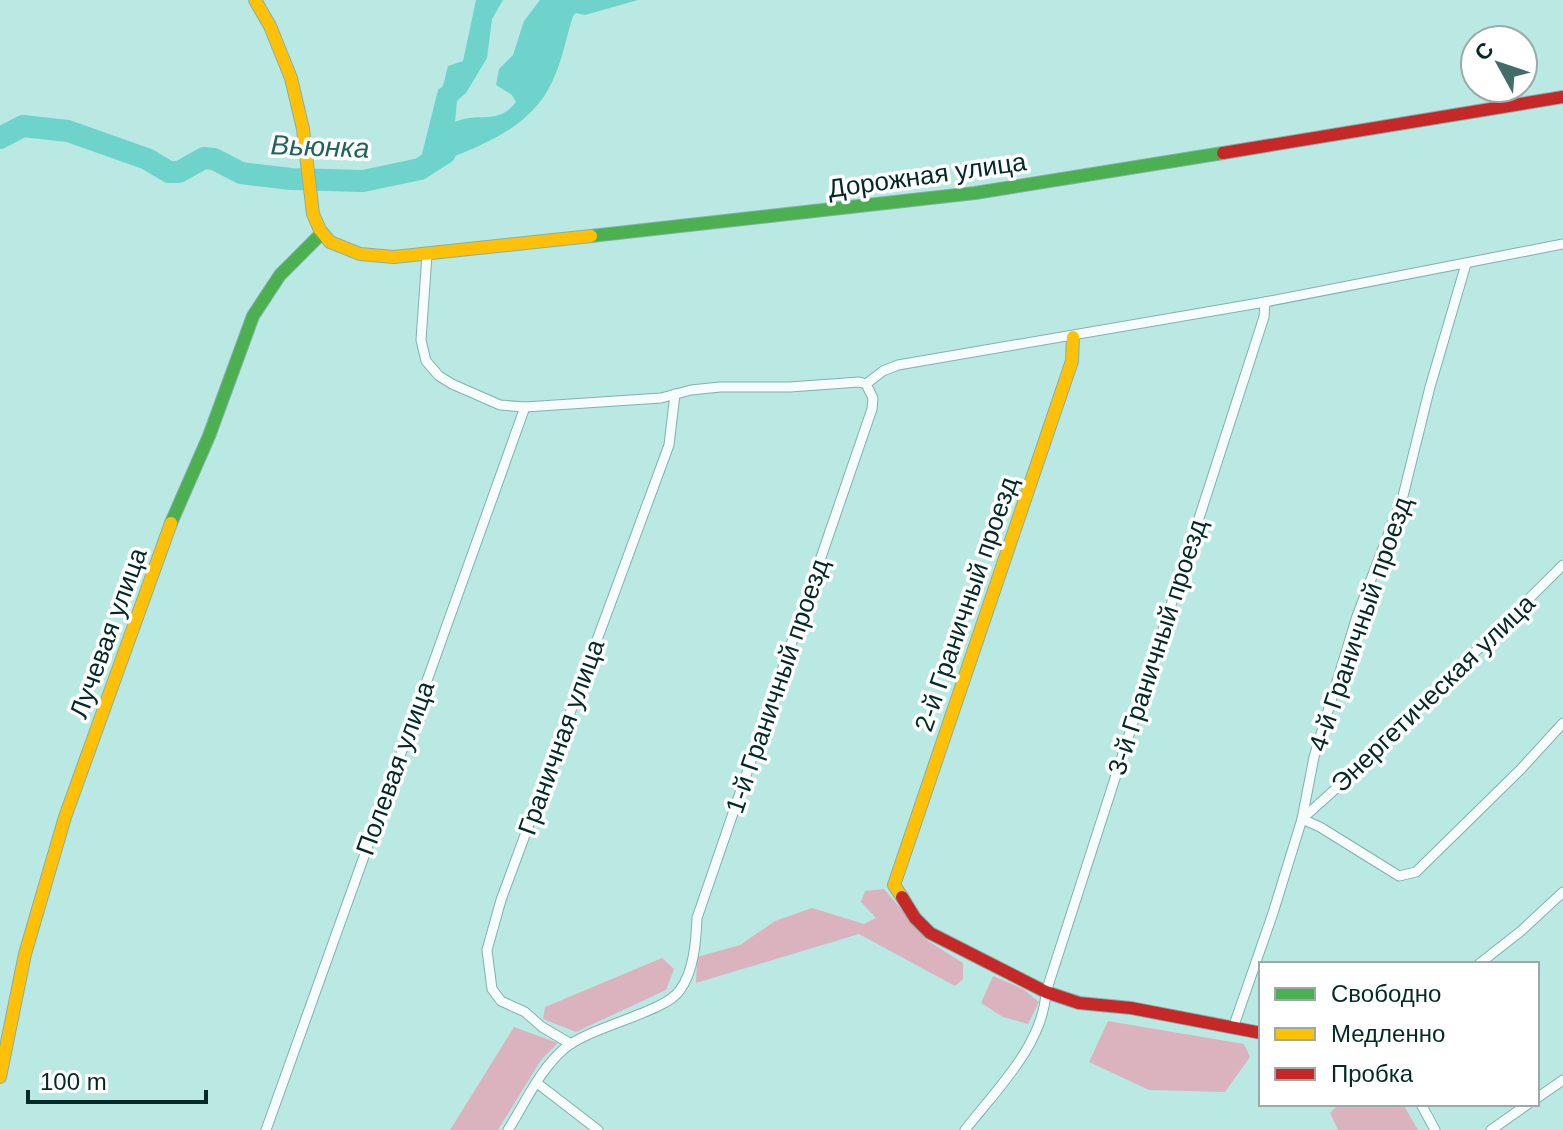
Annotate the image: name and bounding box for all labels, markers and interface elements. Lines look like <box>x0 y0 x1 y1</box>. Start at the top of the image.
north arrow <box>1459 24 1539 104</box>
text: С <box>1469 37 1499 66</box>
water label: Вьюнка <box>270 129 370 164</box>
street label: Дорожная улица <box>826 146 1029 204</box>
street label: 2-й Граничный проезд <box>908 473 1024 735</box>
street label: 4-й Граничный проезд <box>1302 493 1418 755</box>
street label: 3-й Граничный проезд <box>1101 515 1213 779</box>
street label: Лучевая улица <box>63 543 153 722</box>
street label: 1-й Граничный проезд <box>719 555 835 817</box>
street label: Энергетическая улица <box>1325 588 1541 798</box>
street label: Граничная улица <box>512 635 610 839</box>
street label: Полевая улица <box>350 676 441 859</box>
legend <box>1259 962 1539 1106</box>
text: Свободно <box>1331 980 1441 1007</box>
text: Медленно <box>1331 1020 1445 1047</box>
scale bar <box>28 1054 206 1104</box>
text: Пробка <box>1331 1060 1414 1087</box>
text: 100 m <box>40 1068 107 1095</box>

